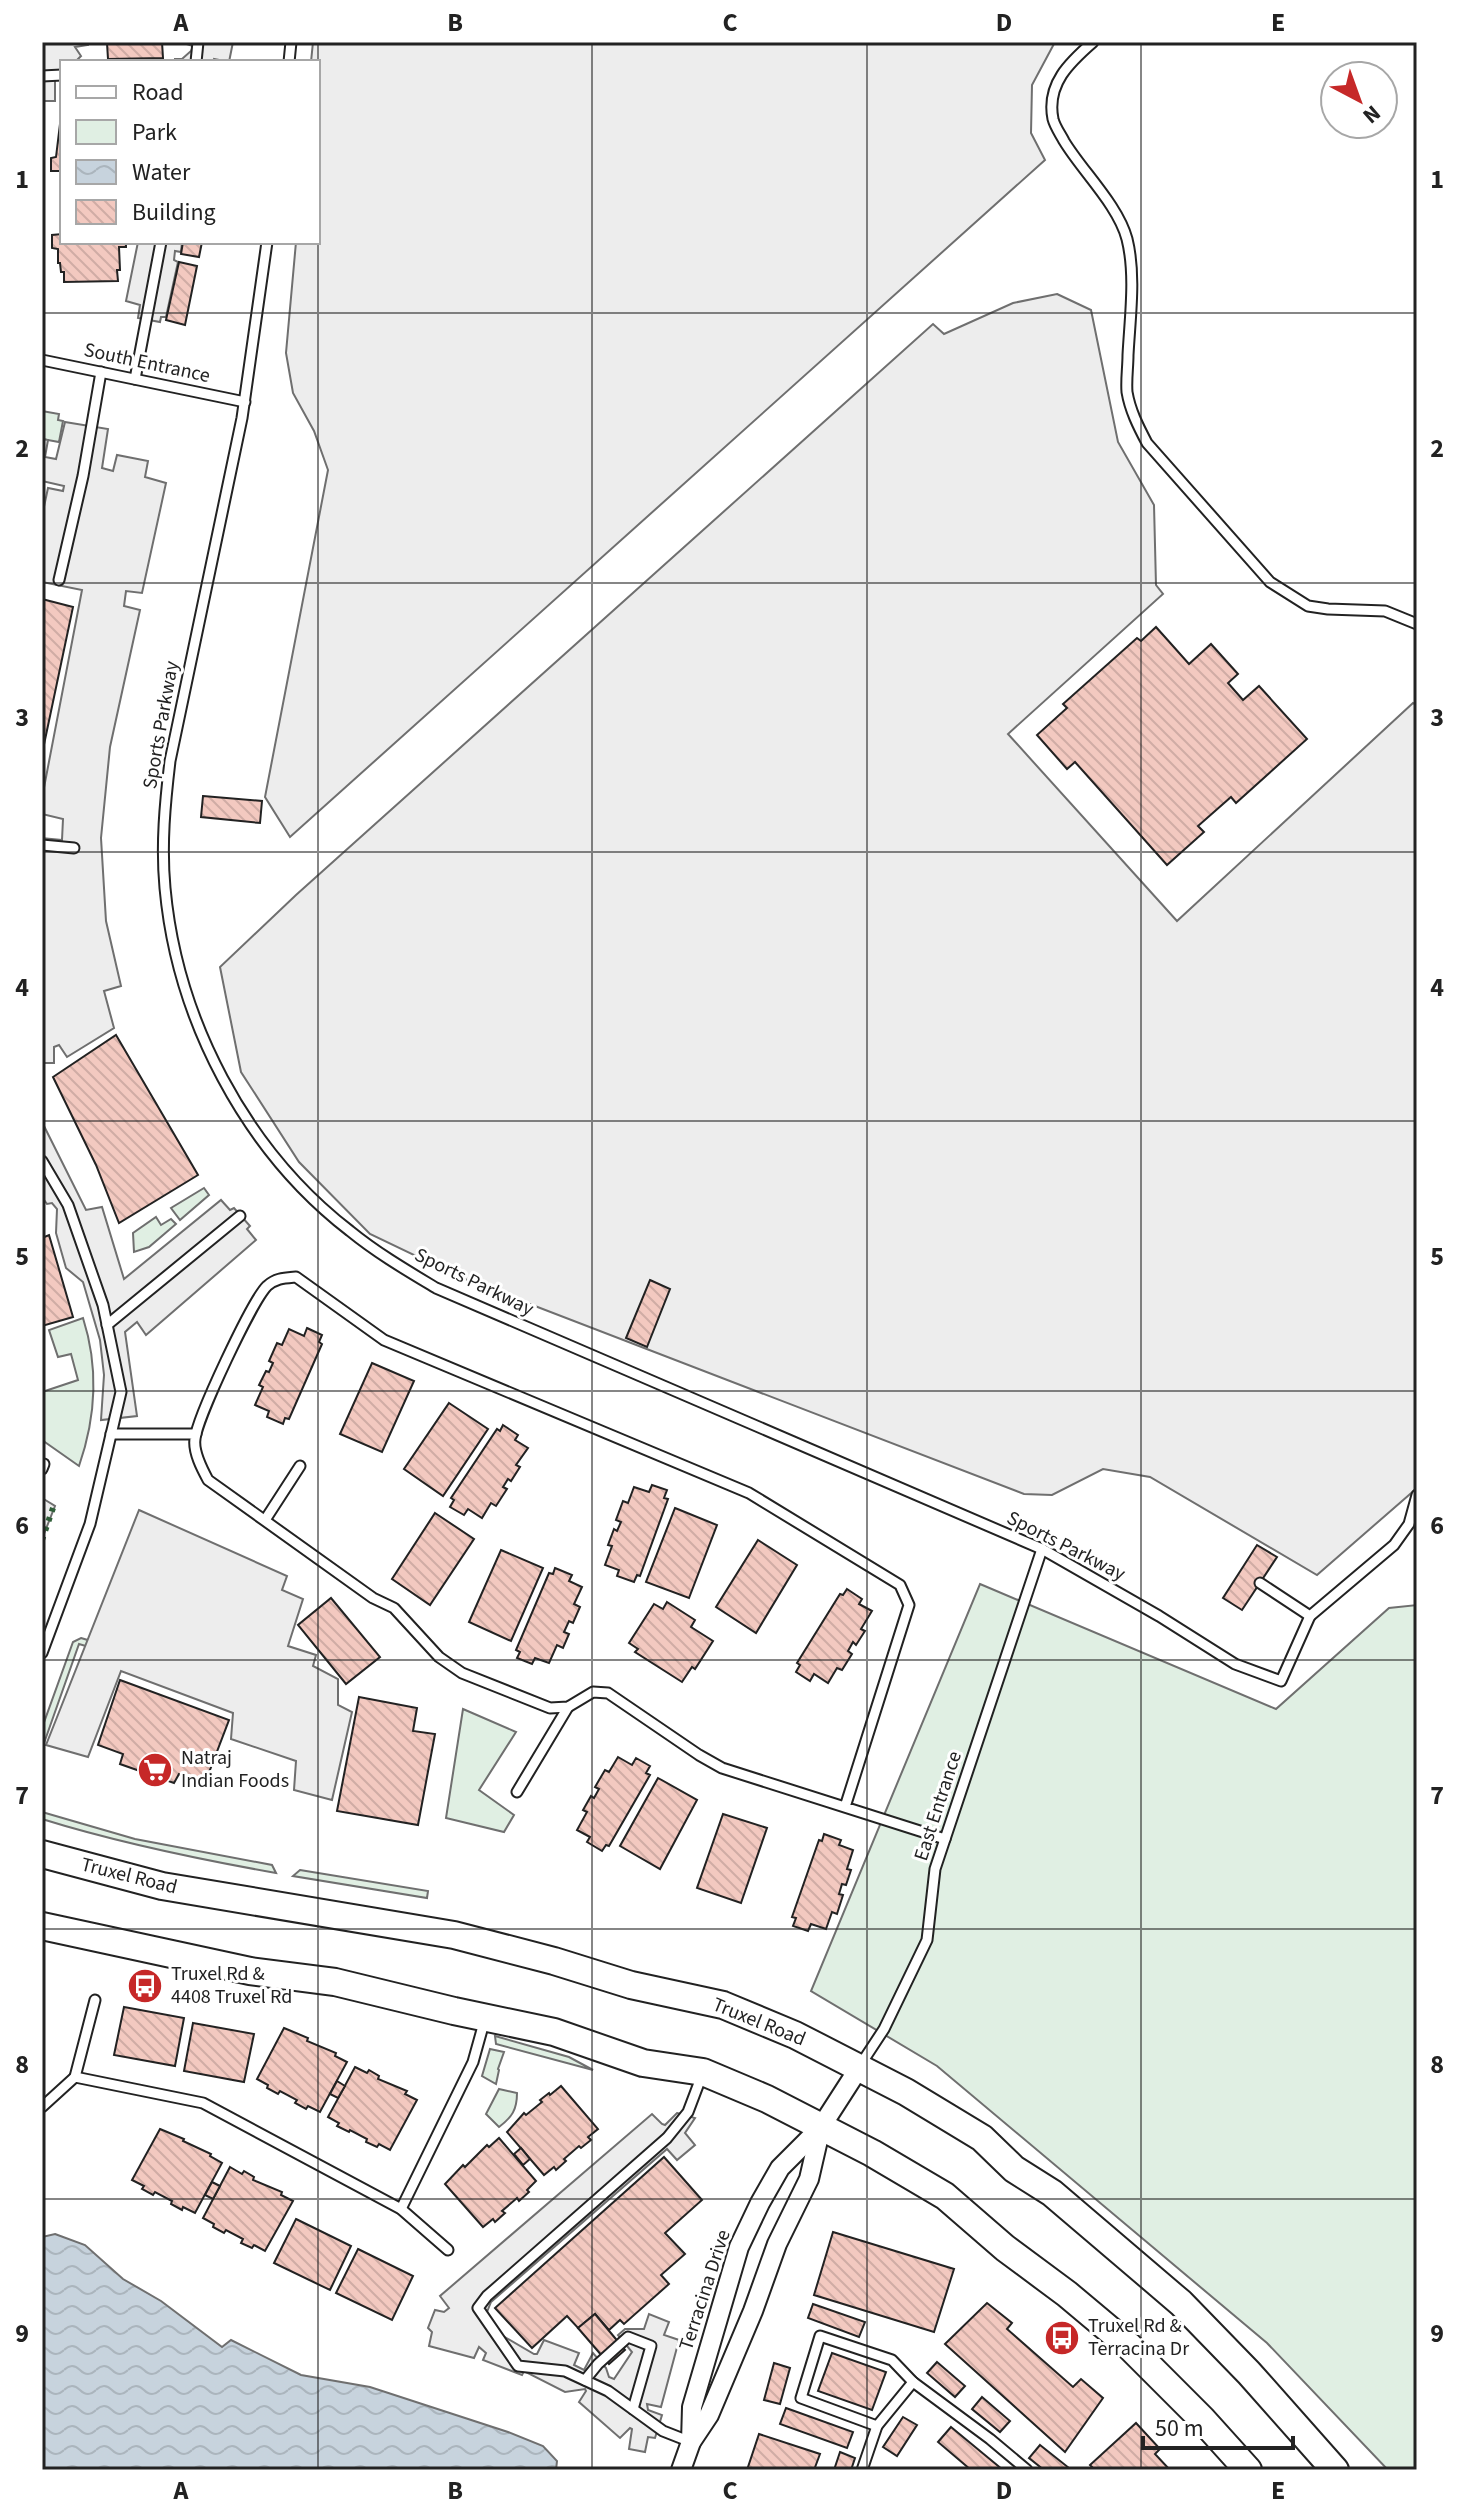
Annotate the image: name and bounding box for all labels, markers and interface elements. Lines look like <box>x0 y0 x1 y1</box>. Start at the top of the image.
text: A <box>173 4 190 41</box>
text: B <box>447 4 463 41</box>
text: C <box>722 4 738 41</box>
text: D <box>996 4 1012 41</box>
text: E <box>1271 4 1285 41</box>
legend <box>60 60 320 244</box>
north arrow <box>1319 60 1399 140</box>
text: Road <box>132 75 184 110</box>
text: N <box>1355 97 1387 131</box>
text: Park <box>132 115 177 150</box>
text: Water <box>132 155 191 190</box>
text: 1 <box>15 161 29 198</box>
text: 1 <box>1430 161 1444 198</box>
text: Building <box>132 195 216 230</box>
street label: South Entrance <box>81 336 213 390</box>
text: 2 <box>15 430 29 467</box>
text: 2 <box>1430 430 1444 467</box>
street label: Sports Parkway <box>136 658 186 791</box>
text: 3 <box>15 699 29 736</box>
text: 3 <box>1430 699 1444 736</box>
text: 4 <box>15 969 29 1006</box>
text: 4 <box>1430 969 1444 1006</box>
text: 5 <box>15 1238 29 1275</box>
text: 5 <box>1430 1238 1444 1275</box>
street label: Sports Parkway <box>410 1241 539 1323</box>
street label: Sports Parkway <box>1002 1504 1131 1588</box>
text: 6 <box>15 1507 29 1544</box>
text: 6 <box>1430 1507 1444 1544</box>
place label: Natraj Indian Foods <box>181 1744 289 1795</box>
street label: East Entrance <box>907 1748 969 1864</box>
supermarket icon: Natraj Indian Foods <box>136 1751 174 1789</box>
text: 7 <box>15 1777 29 1814</box>
text: 7 <box>1430 1777 1444 1814</box>
street label: Truxel Road <box>78 1851 180 1901</box>
place label: Truxel Rd & 4408 Truxel Rd <box>171 1960 292 2011</box>
bus stop icon: Truxel Rd & 4408 Truxel Rd <box>126 1967 164 2005</box>
street label: Truxel Road <box>708 1991 810 2053</box>
text: 8 <box>15 2046 29 2083</box>
text: 8 <box>1430 2046 1444 2083</box>
street label: Terracina Drive <box>672 2226 738 2354</box>
place label: Truxel Rd & Terracina Dr <box>1088 2312 1189 2363</box>
text: 9 <box>15 2315 29 2352</box>
text: 9 <box>1430 2315 1444 2352</box>
bus stop icon: Truxel Rd & Terracina Dr <box>1043 2319 1081 2357</box>
scale bar <box>1143 2400 1293 2450</box>
text: 50 m <box>1155 2411 1204 2446</box>
text: A <box>173 2472 190 2509</box>
text: B <box>447 2472 463 2509</box>
text: C <box>722 2472 738 2509</box>
text: D <box>996 2472 1012 2509</box>
text: E <box>1271 2472 1285 2509</box>

